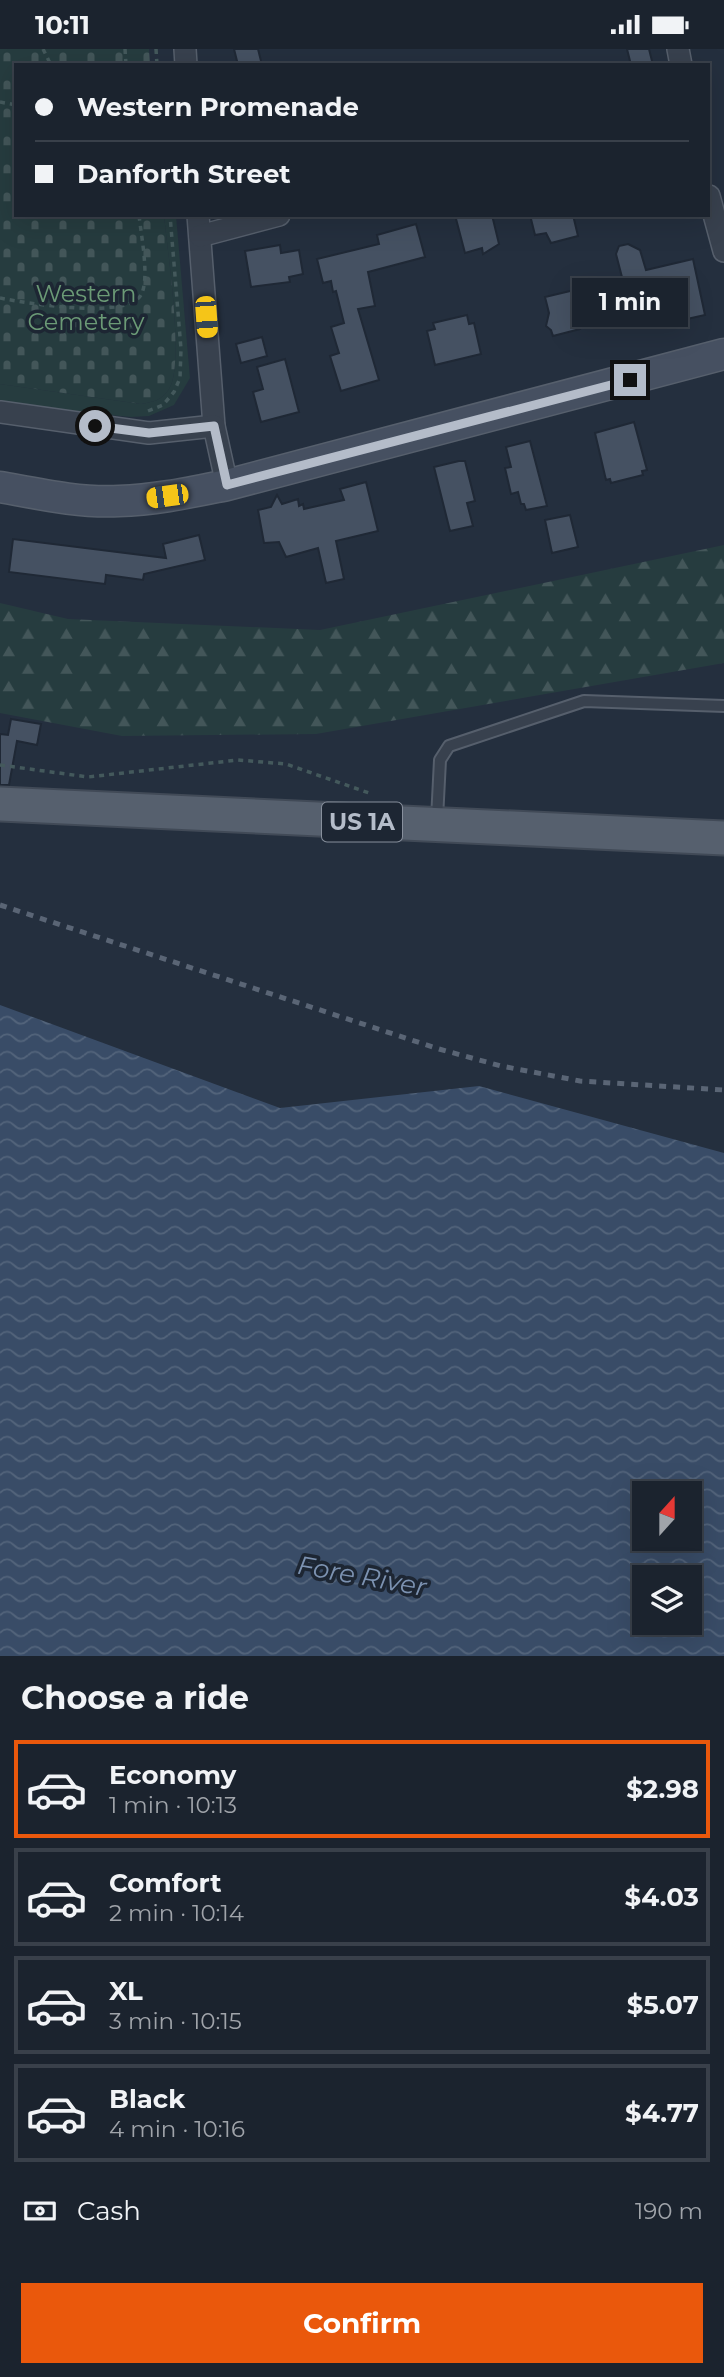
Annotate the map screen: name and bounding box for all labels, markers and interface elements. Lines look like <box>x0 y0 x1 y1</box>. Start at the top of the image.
text: 10:11 <box>35 9 90 41</box>
text: Western Promenade <box>77 91 359 123</box>
text: Danforth Street <box>77 158 291 190</box>
park label: Western Cemetery <box>27 279 145 336</box>
callout: 1 min <box>572 279 688 327</box>
text: 1 min <box>599 288 661 316</box>
car <box>195 295 218 339</box>
route end <box>614 364 646 396</box>
route start <box>79 410 111 442</box>
car <box>145 483 190 509</box>
road number: US 1A <box>322 803 402 841</box>
north arrow <box>632 1481 702 1551</box>
map controls <box>632 1481 702 1635</box>
water label: Fore River <box>295 1549 430 1603</box>
button: layers <box>632 1565 702 1635</box>
text: Choose a ride <box>21 1678 249 1717</box>
icon: car <box>25 1758 88 1821</box>
text: Economy <box>109 1759 236 1791</box>
text: $2.98 <box>626 1773 699 1805</box>
text: 1 min · 10:13 <box>109 1791 237 1819</box>
icon: car <box>25 1866 88 1929</box>
text: Comfort <box>109 1867 221 1899</box>
text: $4.03 <box>624 1881 699 1913</box>
text: 2 min · 10:14 <box>109 1899 244 1927</box>
icon: car <box>25 1974 88 2037</box>
text: XL <box>109 1975 143 2007</box>
text: $5.07 <box>627 1989 699 2021</box>
text: 3 min · 10:15 <box>109 2007 242 2035</box>
icon: car <box>25 2082 88 2145</box>
text: Black <box>109 2083 185 2115</box>
text: $4.77 <box>625 2097 699 2129</box>
text: 4 min · 10:16 <box>109 2115 245 2143</box>
icon: cash <box>21 2192 59 2230</box>
text: Cash <box>77 2195 141 2227</box>
text: 190 m <box>635 2197 703 2225</box>
button: Confirm <box>21 2283 703 2363</box>

